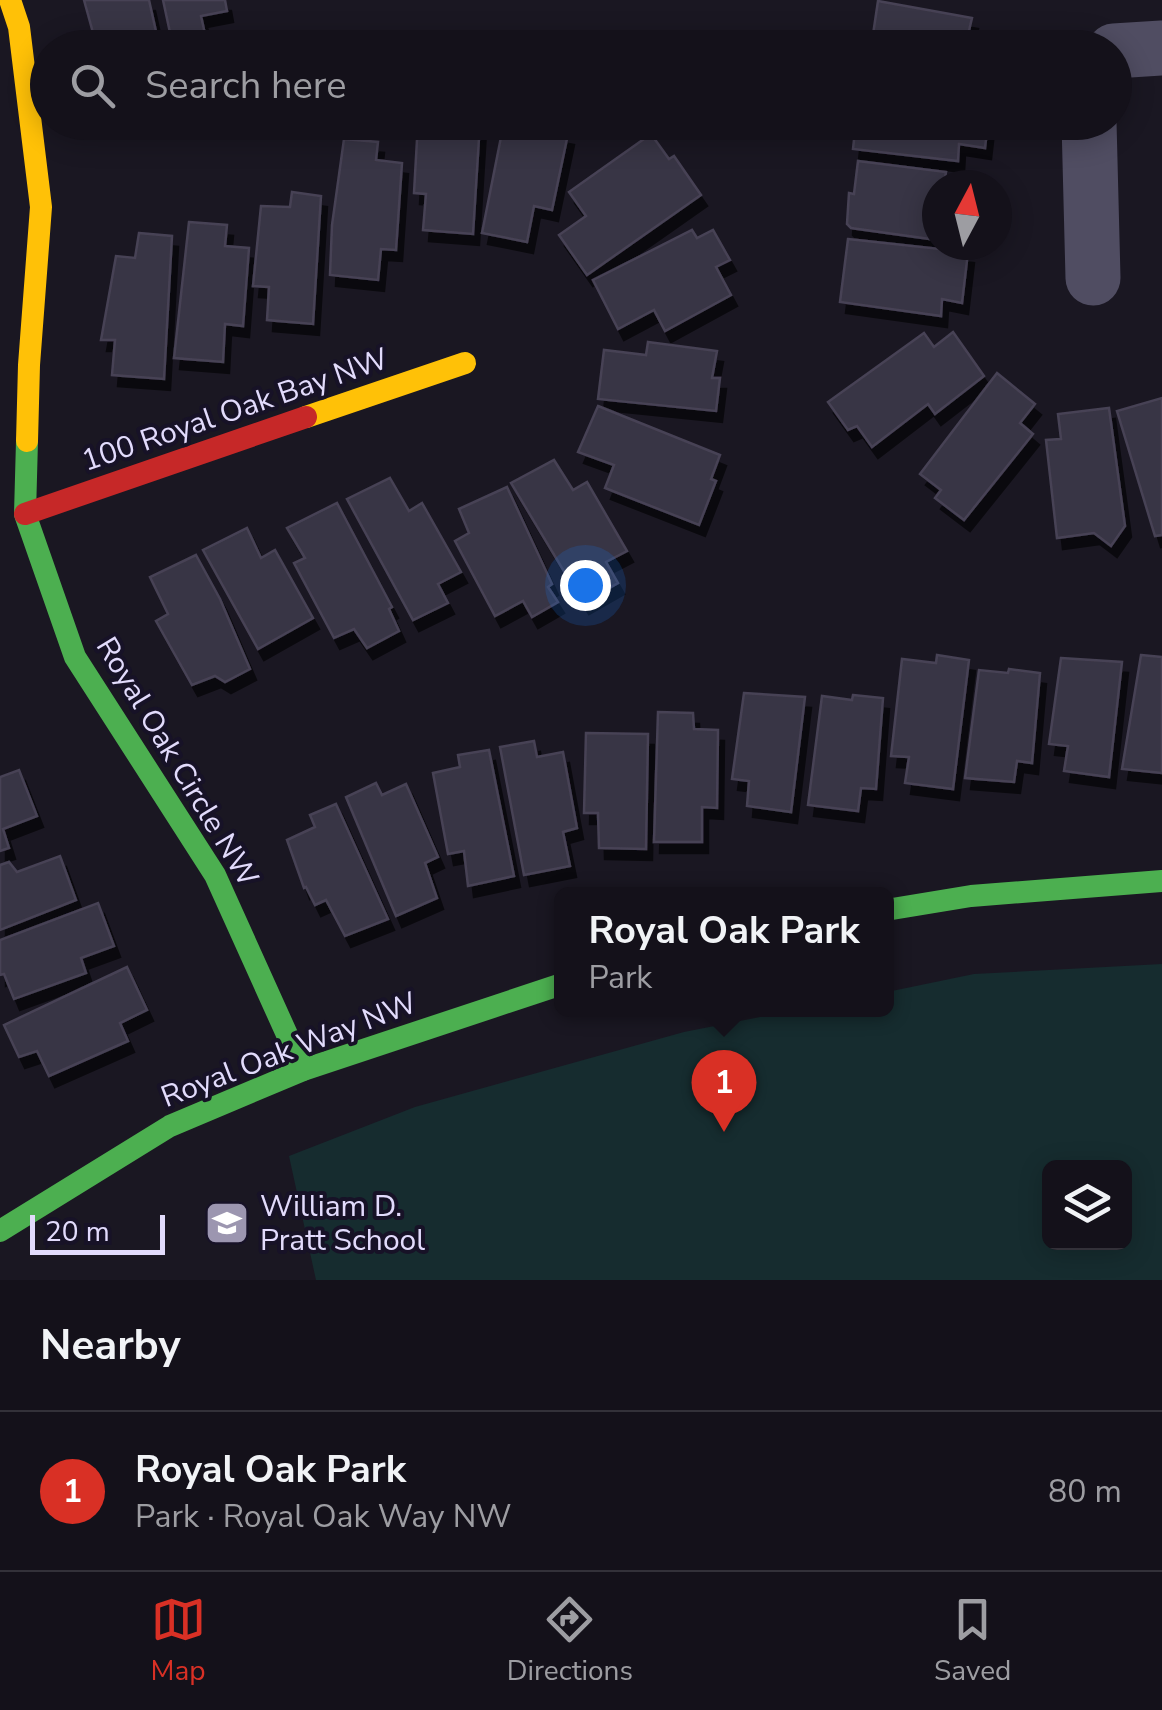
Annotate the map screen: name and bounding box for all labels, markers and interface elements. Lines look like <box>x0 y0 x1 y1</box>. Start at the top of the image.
search box <box>30 30 1132 140</box>
icon: search <box>65 58 120 113</box>
text: Search here <box>145 60 346 111</box>
north arrow <box>922 170 1012 260</box>
street label: 100 Royal Oak Bay NW <box>76 338 394 482</box>
your location <box>560 560 611 611</box>
street label: Royal Oak Circle NW <box>86 629 268 895</box>
popup <box>554 887 894 1017</box>
text: Royal Oak Park <box>588 905 860 956</box>
text: Park <box>588 956 652 999</box>
street label: Royal Oak Way NW <box>155 982 423 1118</box>
pin: 1 <box>692 1050 756 1132</box>
map controls <box>1042 1160 1132 1250</box>
button: layers <box>1042 1160 1132 1250</box>
place label: William D. Pratt School <box>260 1186 425 1261</box>
school or university icon: William D. Pratt School <box>204 1200 250 1246</box>
scale bar <box>30 1210 165 1254</box>
text: 20 m <box>45 1213 110 1251</box>
text: Nearby <box>40 1317 181 1374</box>
text: Royal Oak Park <box>135 1444 406 1495</box>
text: 1 <box>63 1470 82 1513</box>
text: 80 m <box>1048 1470 1122 1513</box>
text: Park · Royal Oak Way NW <box>135 1495 512 1538</box>
tab: Map <box>151 1592 206 1690</box>
tab: Directions <box>507 1592 633 1690</box>
tab: Saved <box>934 1592 1011 1690</box>

